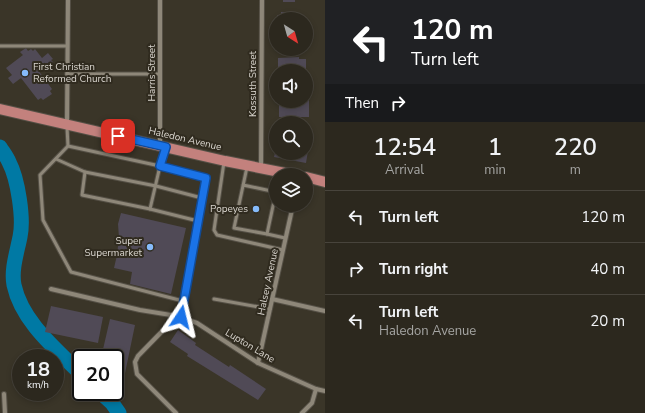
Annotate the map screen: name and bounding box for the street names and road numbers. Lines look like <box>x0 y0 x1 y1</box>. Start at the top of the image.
street label: Harris Street <box>145 44 159 102</box>
street label: Kossuth Street <box>246 51 260 117</box>
street label: Haledon Avenue <box>147 124 223 154</box>
street label: Halsey Avenue <box>254 247 282 317</box>
street label: Lupton Lane <box>223 326 277 366</box>

